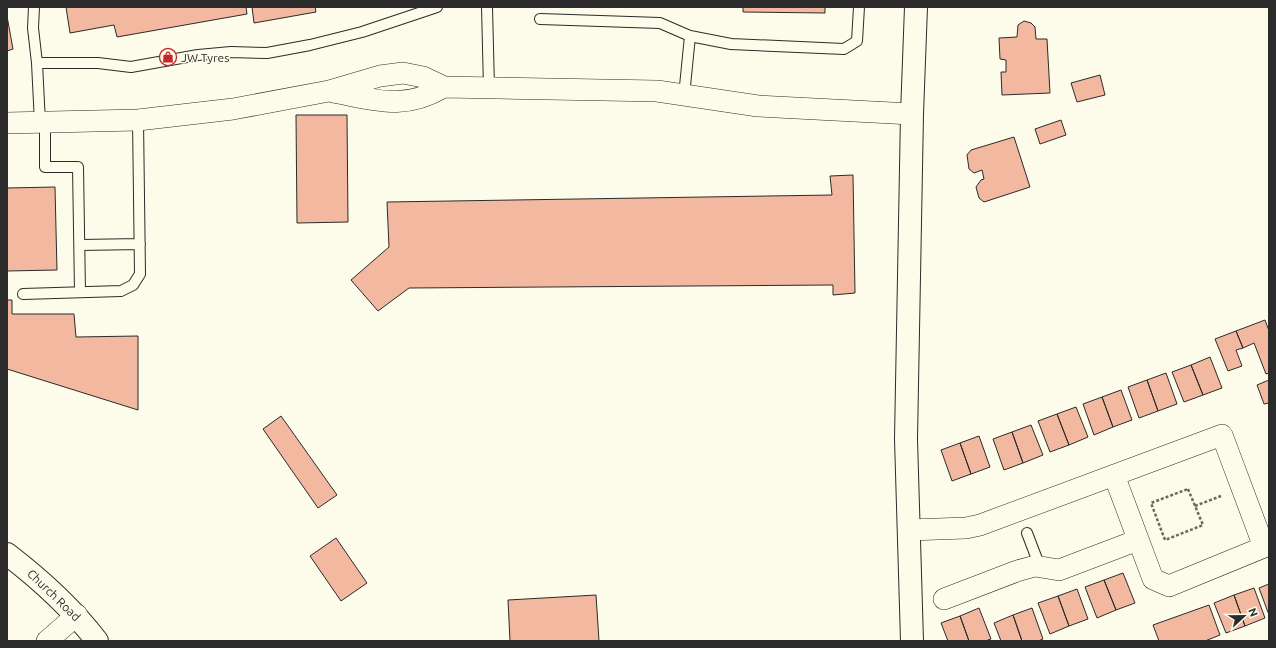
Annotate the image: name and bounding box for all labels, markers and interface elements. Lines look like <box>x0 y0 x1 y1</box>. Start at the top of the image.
shop icon: JW Tyres <box>158 47 178 67</box>
place label: JW Tyres <box>181 51 229 64</box>
street label: Church Road <box>25 567 83 623</box>
north arrow <box>1224 596 1264 636</box>
text: N <box>1246 606 1260 618</box>

